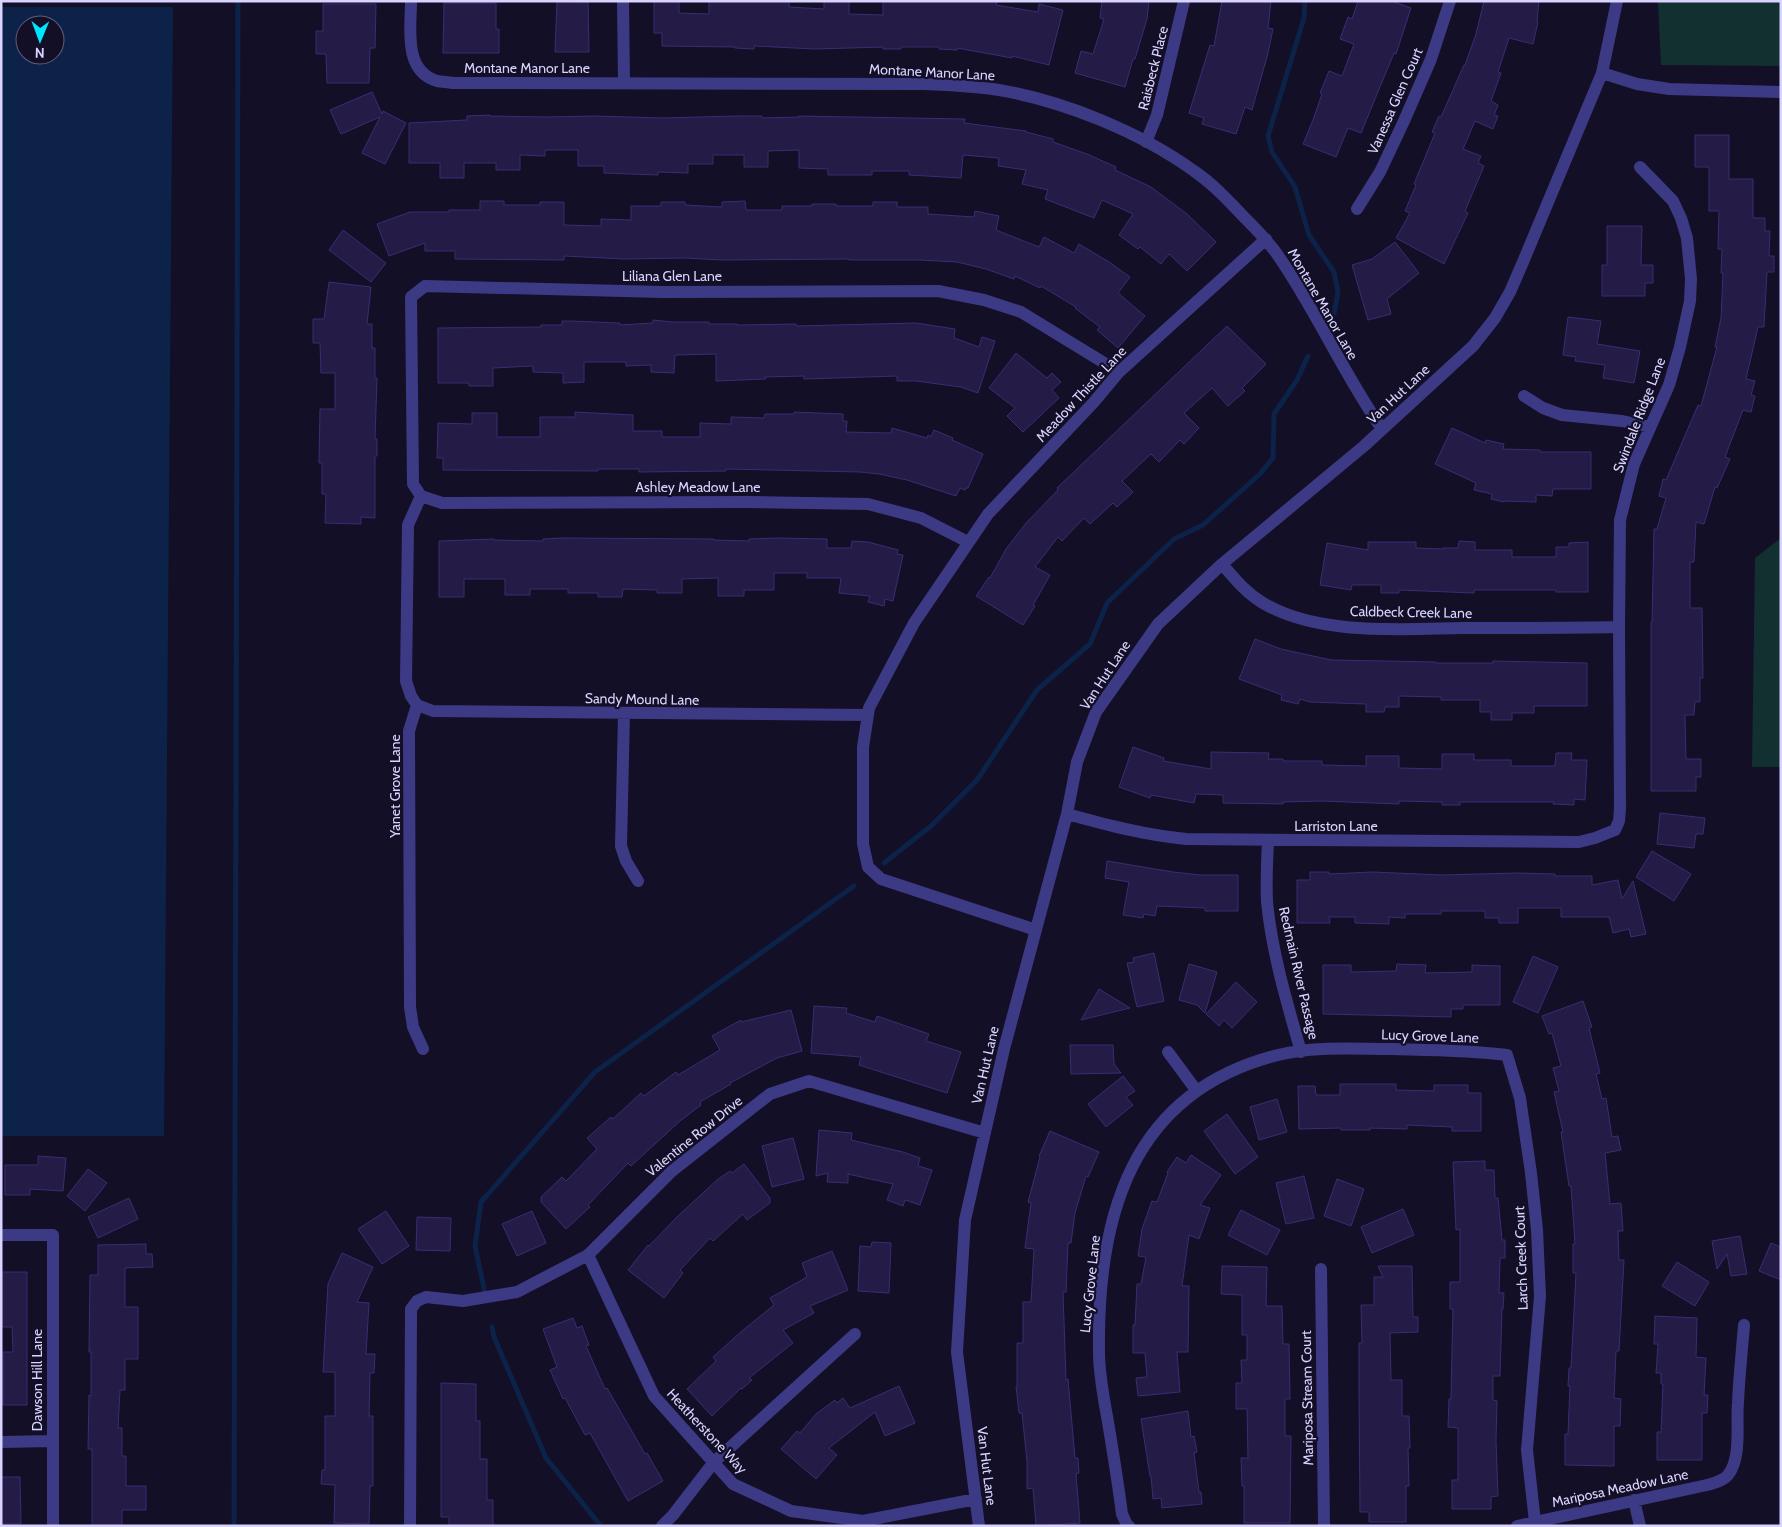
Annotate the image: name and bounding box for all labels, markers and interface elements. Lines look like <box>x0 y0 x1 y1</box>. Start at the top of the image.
north arrow <box>15 15 65 65</box>
street label: Raisbeck Place <box>1134 24 1172 112</box>
text: N <box>35 44 45 62</box>
street label: Vanessa Glen Court <box>1363 45 1427 157</box>
street label: Montane Manor Lane <box>464 59 590 77</box>
street label: Montane Manor Lane <box>869 60 995 84</box>
street label: Montane Manor Lane <box>1284 245 1362 363</box>
street label: Liliana Glen Lane <box>622 267 722 285</box>
street label: Meadow Thistle Lane <box>1032 342 1130 446</box>
street label: Swindale Ridge Lane <box>1609 355 1669 475</box>
street label: Van Hut Lane <box>1363 360 1433 428</box>
street label: Ashley Meadow Lane <box>635 478 761 496</box>
street label: Caldbeck Creek Lane <box>1350 602 1472 622</box>
street label: Van Hut Lane <box>1076 637 1134 713</box>
street label: Sandy Mound Lane <box>585 689 699 709</box>
street label: Yanet Grove Lane <box>386 734 404 839</box>
street label: Larriston Lane <box>1294 817 1378 835</box>
street label: Redmain River Passage <box>1275 905 1323 1041</box>
street label: Van Hut Lane <box>967 1024 1003 1106</box>
street label: Lucy Grove Lane <box>1381 1025 1479 1047</box>
street label: Valentine Row Drive <box>642 1092 746 1180</box>
street label: Larch Creek Court <box>1510 1205 1532 1310</box>
street label: Lucy Grove Lane <box>1076 1234 1104 1334</box>
street label: Dawson Hill Lane <box>28 1329 46 1431</box>
street label: Mariposa Stream Court <box>1297 1330 1317 1466</box>
street label: Heatherstone Way <box>663 1385 751 1477</box>
street label: Van Hut Lane <box>973 1426 1001 1506</box>
street label: Mariposa Meadow Lane <box>1550 1465 1690 1511</box>

